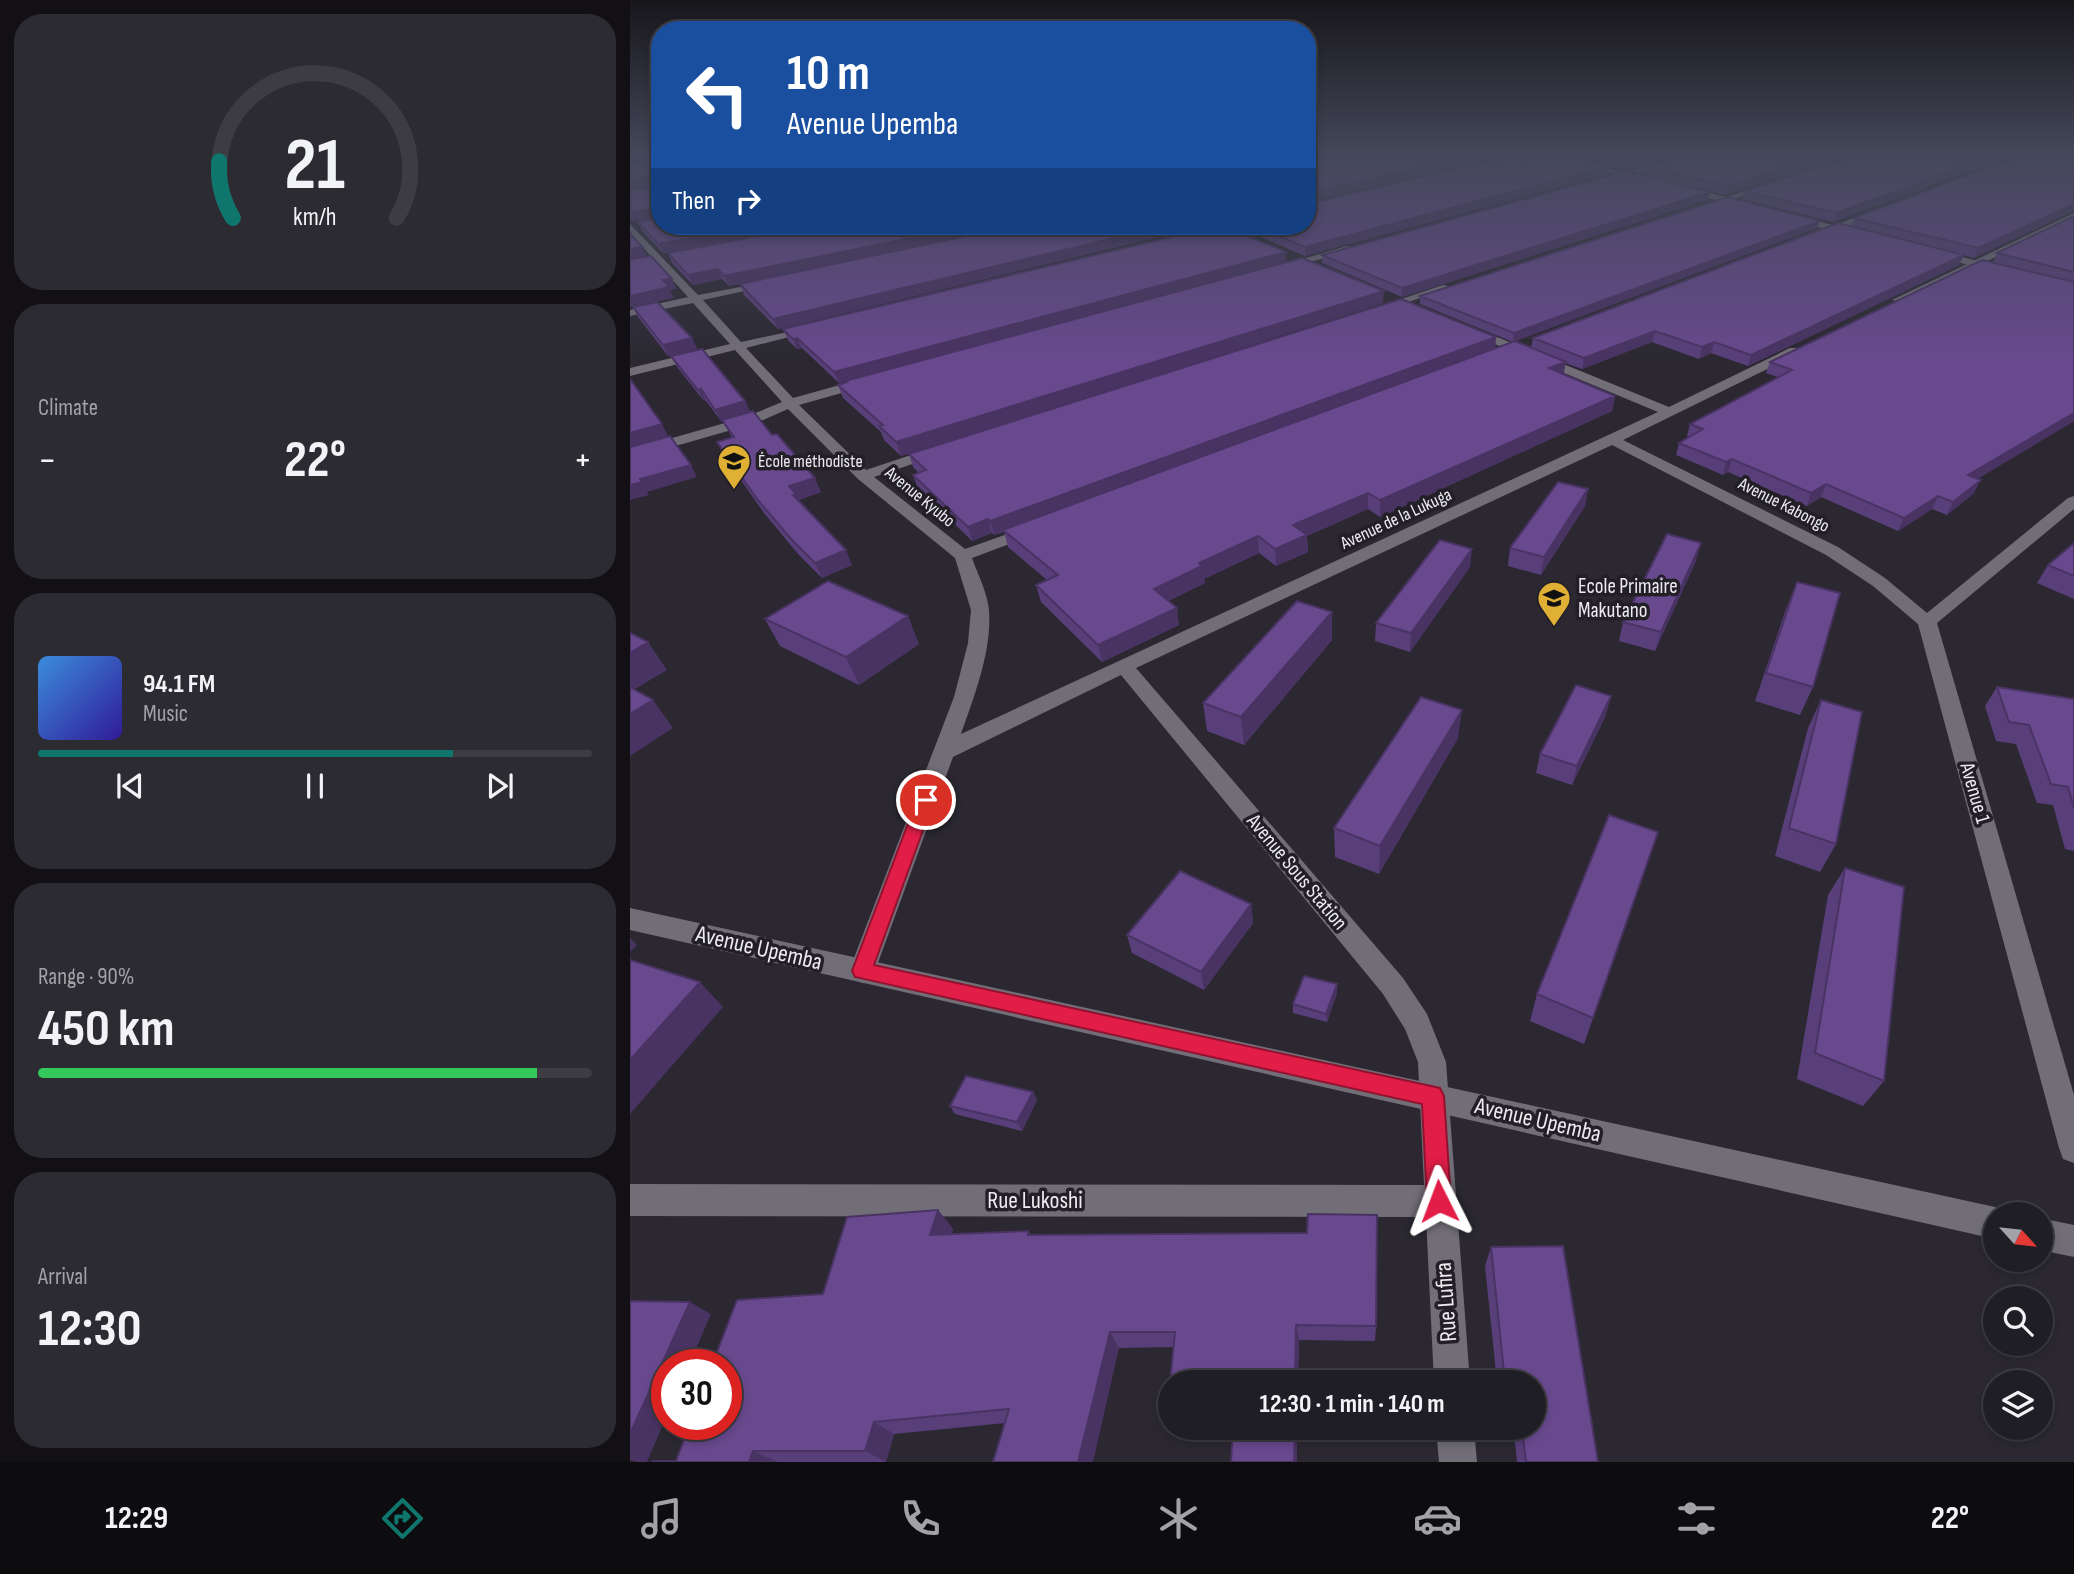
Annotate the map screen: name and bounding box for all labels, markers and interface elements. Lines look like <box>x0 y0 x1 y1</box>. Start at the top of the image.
text: 10 m <box>787 45 870 104</box>
icon: left <box>672 49 763 140</box>
text: Avenue Upemba <box>787 105 958 144</box>
text: 21 <box>285 122 345 210</box>
icon: right <box>729 182 767 220</box>
text: Then <box>672 186 715 217</box>
text: km/h <box>293 202 337 233</box>
text: Climate <box>38 394 98 422</box>
text: 22° <box>284 429 346 492</box>
text: − <box>38 438 57 483</box>
text: + <box>573 438 592 483</box>
school or university icon: École méthodiste <box>715 442 753 491</box>
place label: École méthodiste <box>758 451 863 472</box>
street label: Avenue Kyubo <box>880 462 959 532</box>
street label: Avenue Kabongo <box>1734 473 1833 537</box>
street label: Avenue de la Lukuga <box>1336 484 1455 554</box>
place label: Ecole Primaire Makutano <box>1578 574 1678 623</box>
school or university icon: Ecole Primaire Makutano <box>1535 579 1573 628</box>
text: 94.1 FM <box>143 669 215 700</box>
text: Music <box>143 700 188 728</box>
street label: Avenue 1 <box>1954 759 1996 827</box>
icon: previous <box>111 767 149 805</box>
icon: pause <box>296 767 334 805</box>
icon: next <box>481 767 519 805</box>
pin <box>896 770 956 830</box>
icon: arrive <box>907 781 945 819</box>
street label: Avenue Sous Station <box>1241 808 1353 935</box>
street label: Avenue Upemba <box>692 919 825 977</box>
text: Range · 90% <box>38 963 134 991</box>
text: 450 km <box>38 998 174 1061</box>
street label: Avenue Upemba <box>1471 1091 1604 1149</box>
position arrow <box>1402 1164 1476 1238</box>
street label: Rue Lukoshi <box>987 1186 1083 1215</box>
north arrow <box>1983 1202 2053 1272</box>
map controls <box>1983 1202 2053 1440</box>
street label: Rue Lufira <box>1429 1261 1463 1343</box>
text: Arrival <box>38 1263 87 1291</box>
button: search <box>1983 1286 2053 1356</box>
text: 12:30 <box>38 1298 141 1361</box>
speed limit sign: 30 <box>651 1349 742 1440</box>
button: layers <box>1983 1370 2053 1440</box>
text: 12:30 · 1 min · 140 m <box>1260 1389 1444 1420</box>
icon: directions <box>378 1494 427 1543</box>
icon: music <box>637 1494 686 1543</box>
icon: phone <box>896 1494 945 1543</box>
icon: climate <box>1154 1494 1203 1543</box>
icon: car <box>1413 1494 1462 1543</box>
icon: filters <box>1672 1494 1721 1543</box>
text: 12:29 <box>105 1499 168 1538</box>
text: 22° <box>1931 1499 1969 1538</box>

